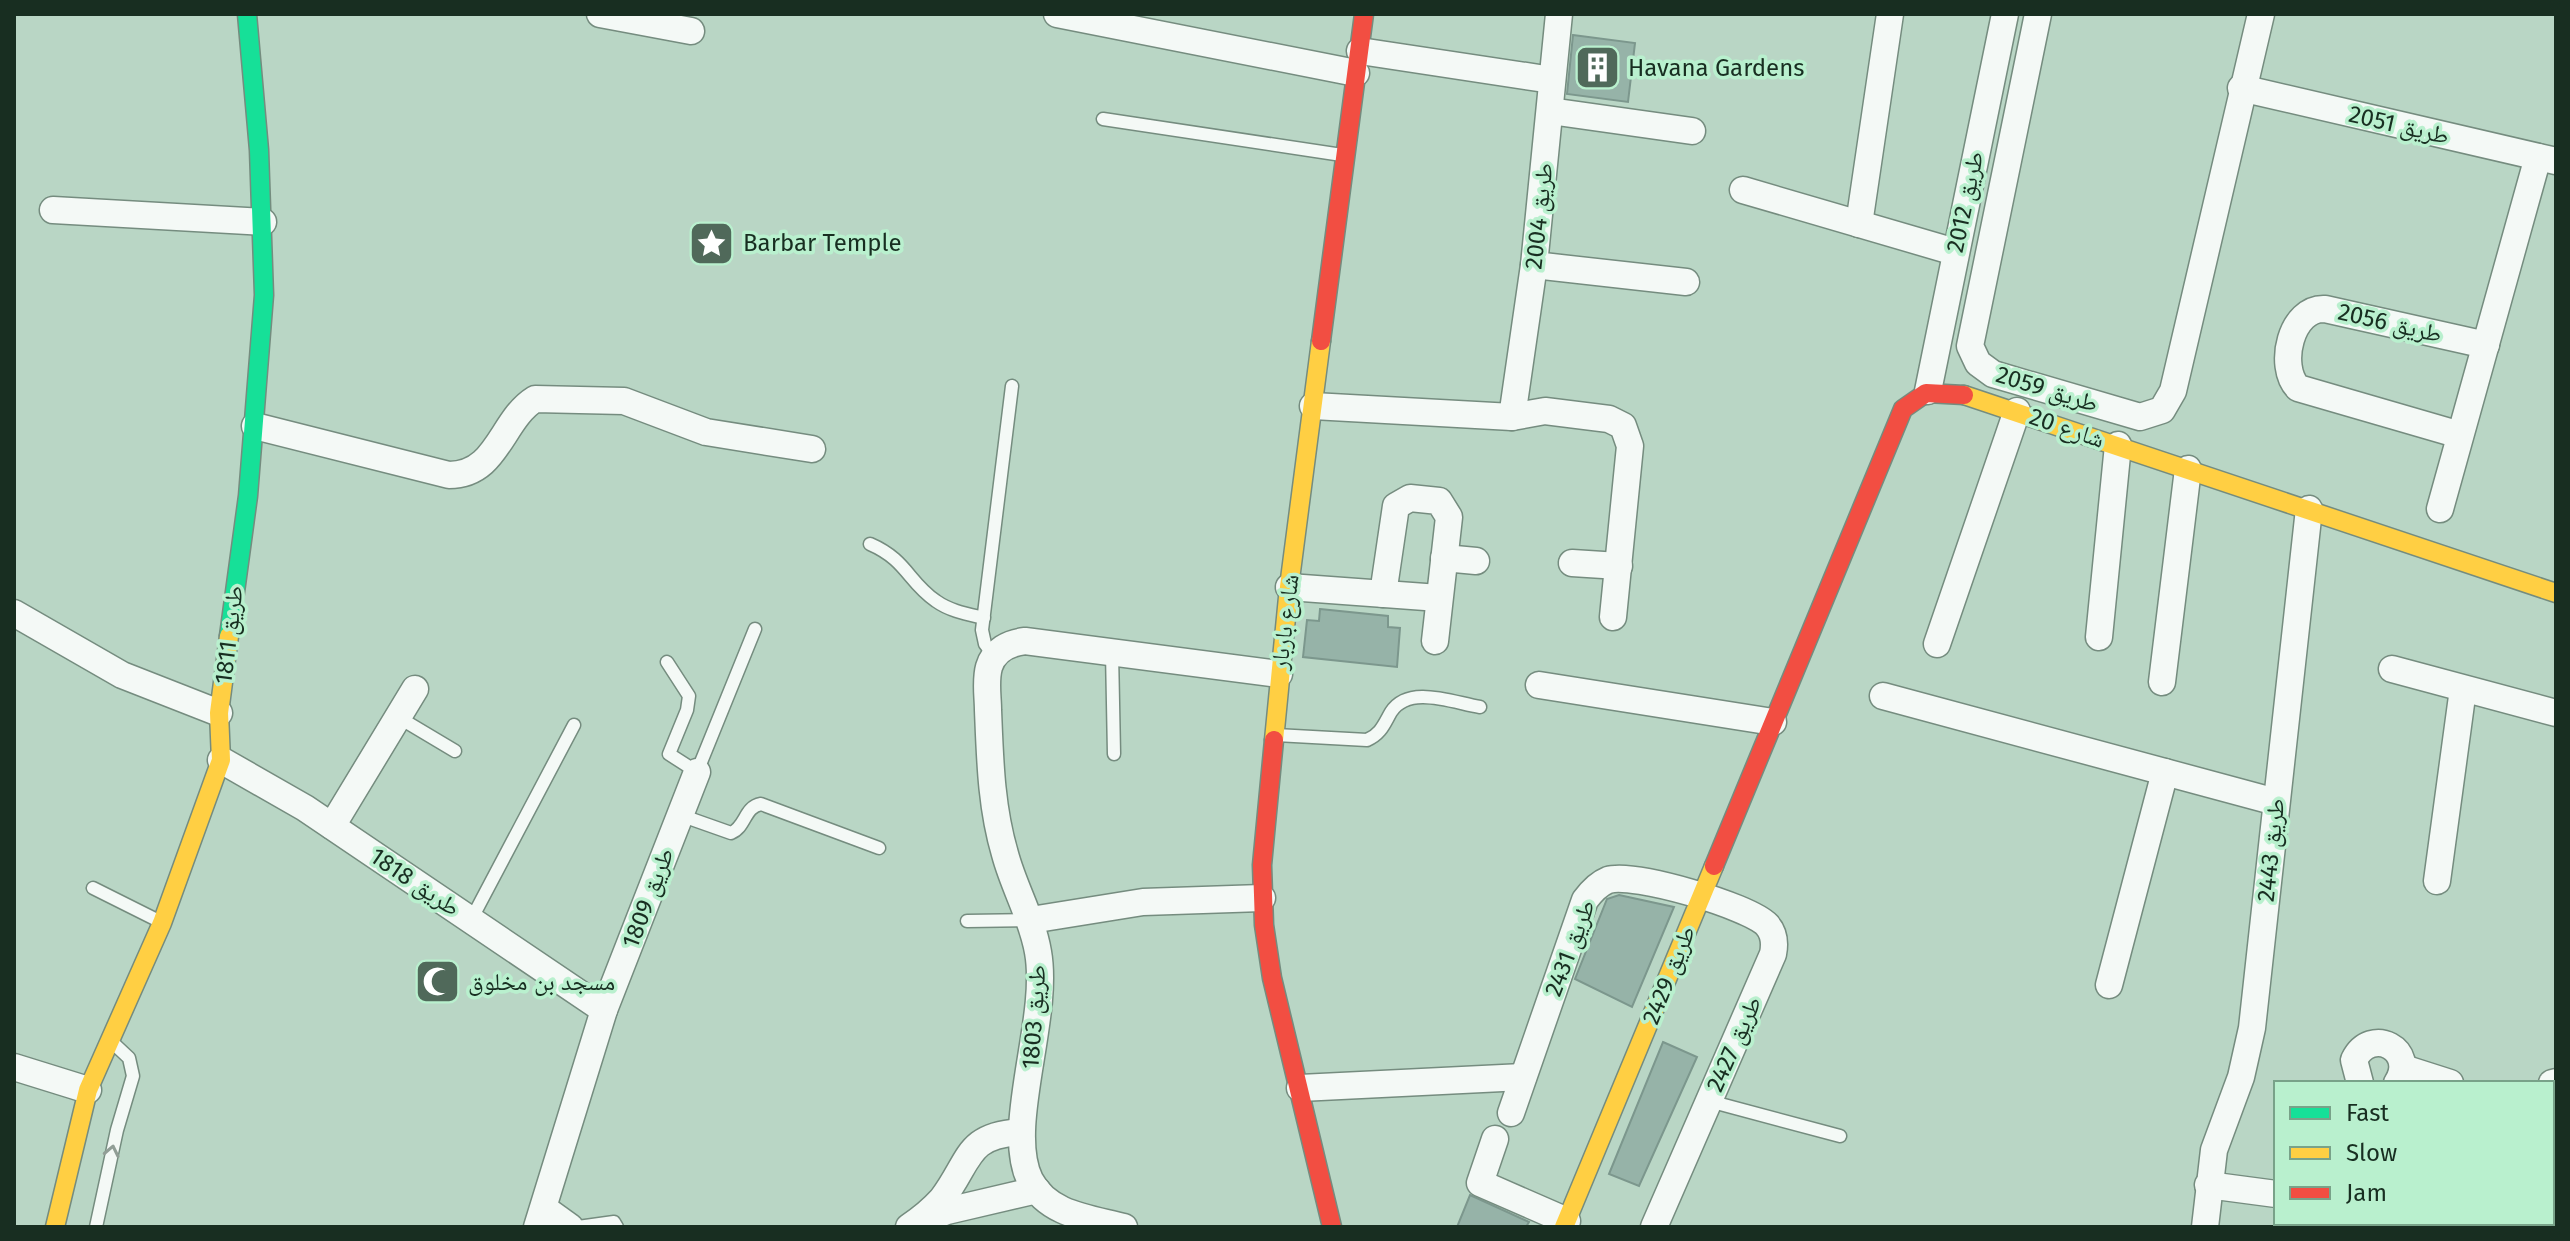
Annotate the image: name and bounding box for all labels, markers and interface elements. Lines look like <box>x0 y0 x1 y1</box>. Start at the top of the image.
building icon: Havana Gardens <box>1573 44 1621 92</box>
place label: Havana Gardens <box>1628 54 1804 82</box>
street label: طريق 2051 <box>2346 100 2452 150</box>
street label: طريق 2012 <box>1941 149 1989 255</box>
street label: طريق 2004 <box>1519 161 1559 271</box>
place icon: Barbar Temple <box>688 219 736 267</box>
place label: Barbar Temple <box>743 229 902 257</box>
street label: طريق 2056 <box>2335 297 2445 349</box>
street label: طريق 2059 <box>1993 360 2101 418</box>
street label: شارع 20 <box>2026 402 2108 455</box>
street label: شارع باربار <box>1265 573 1306 672</box>
street label: طريق 1811 <box>209 584 249 686</box>
street label: طريق 2443 <box>2252 797 2290 903</box>
street label: طريق 1818 <box>365 842 465 922</box>
street label: طريق 1809 <box>616 844 680 952</box>
street label: طريق 2431 <box>1539 896 1601 1000</box>
street label: طريق 2429 <box>1637 922 1701 1028</box>
mosque icon: مسجد بن مخلوق <box>413 958 461 1006</box>
street label: طريق 1803 <box>1016 964 1052 1070</box>
place label: مسجد بن مخلوق <box>468 968 615 996</box>
street label: طريق 2427 <box>1701 992 1767 1096</box>
legend <box>2274 1081 2554 1225</box>
text: Fast <box>2346 1099 2389 1127</box>
text: Slow <box>2346 1139 2397 1167</box>
one-way arrow <box>103 1144 120 1158</box>
text: Jam <box>2346 1179 2387 1207</box>

